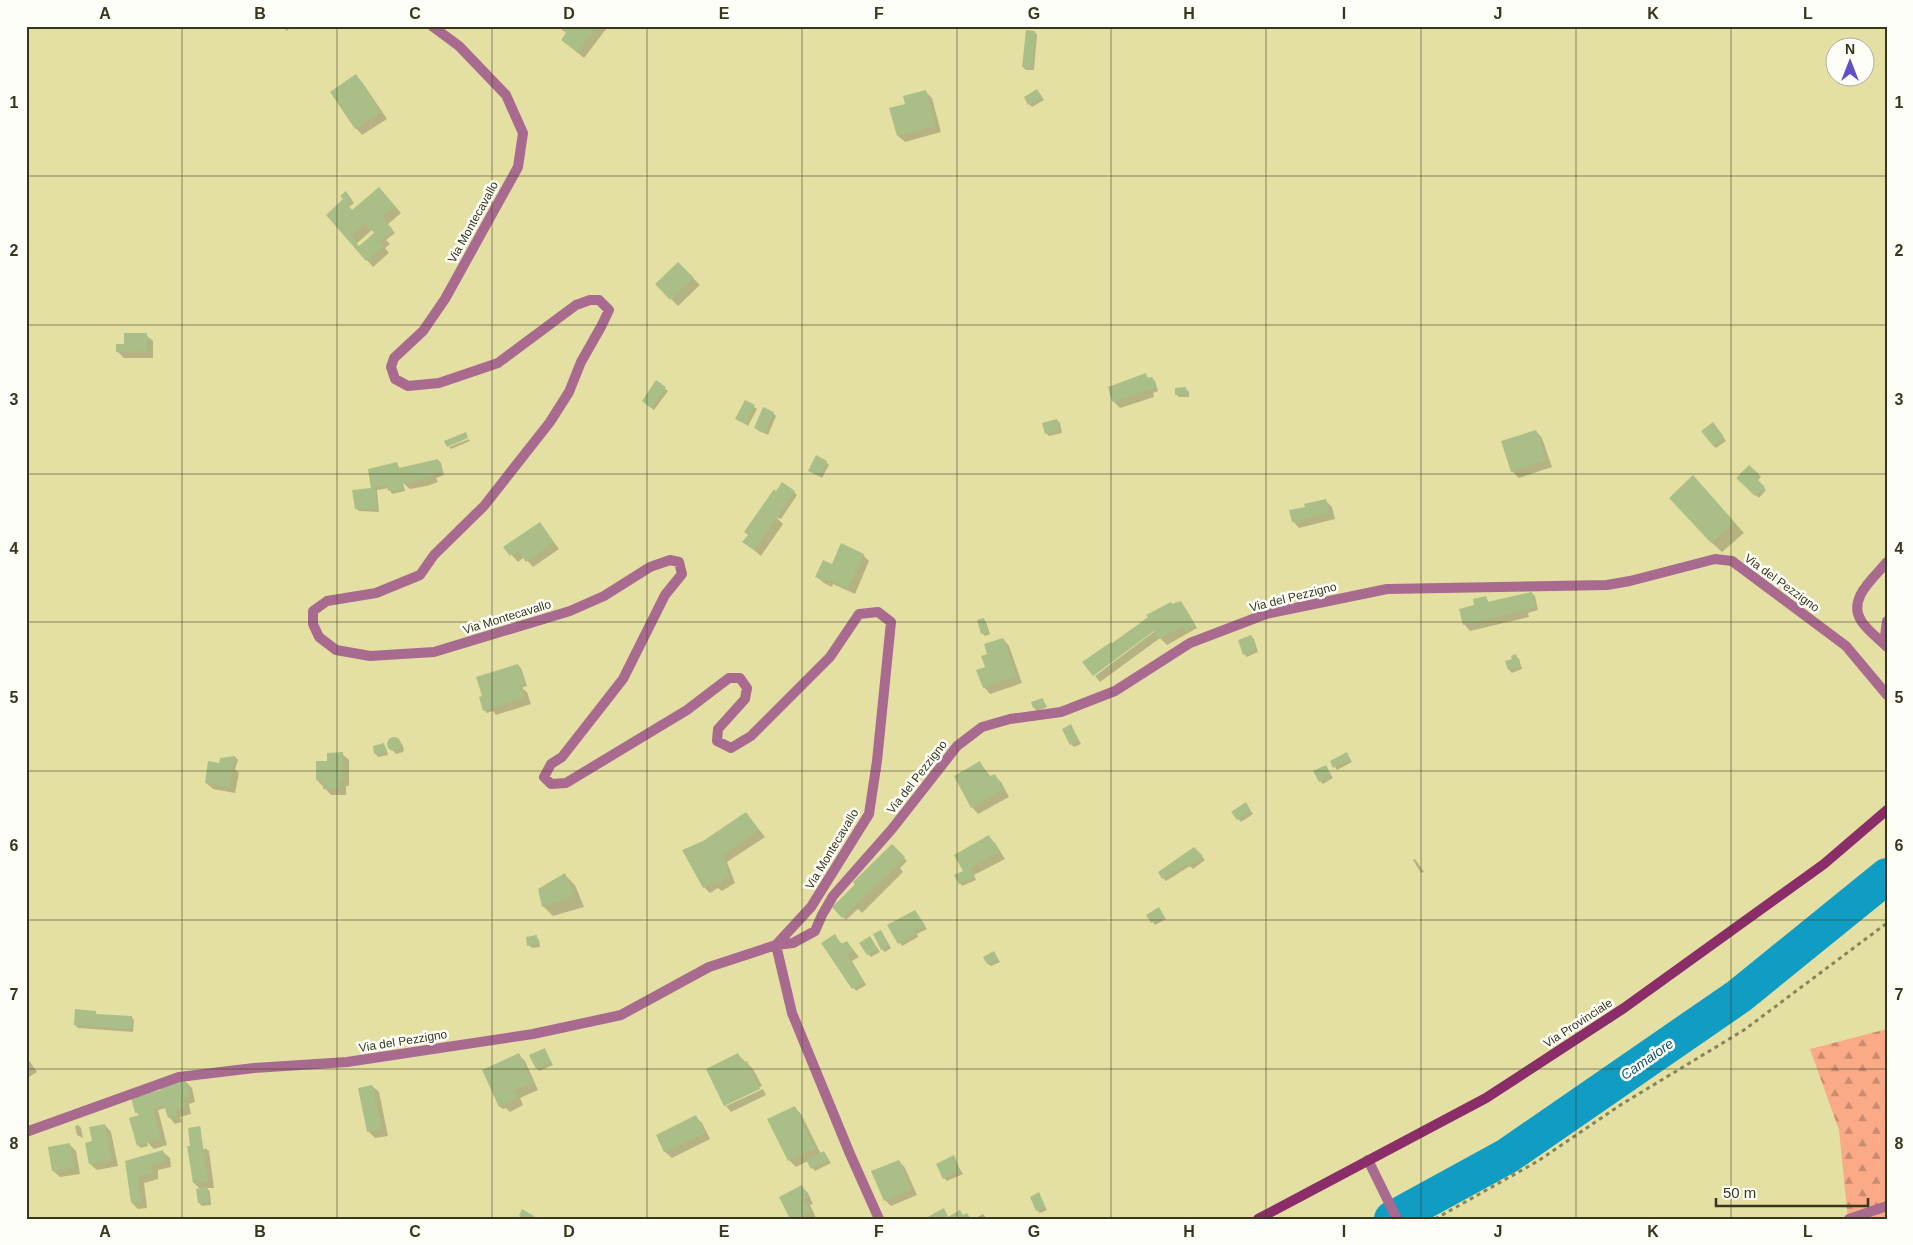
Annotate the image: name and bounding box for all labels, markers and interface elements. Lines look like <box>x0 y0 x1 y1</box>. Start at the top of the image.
text: A <box>99 5 111 22</box>
text: B <box>254 5 266 22</box>
text: C <box>409 5 421 22</box>
text: D <box>563 5 575 22</box>
text: E <box>719 5 730 22</box>
text: F <box>874 5 884 22</box>
text: G <box>1028 5 1040 22</box>
text: H <box>1183 5 1195 22</box>
text: I <box>1342 5 1346 22</box>
text: J <box>1494 5 1502 22</box>
text: K <box>1647 5 1659 22</box>
text: L <box>1803 5 1813 22</box>
north arrow <box>1826 38 1876 88</box>
text: N <box>1845 41 1855 57</box>
text: 1 <box>10 94 19 111</box>
text: 1 <box>1895 94 1904 111</box>
street label: Via Montecavallo <box>445 178 501 265</box>
text: 2 <box>10 242 19 259</box>
text: 2 <box>1895 242 1904 259</box>
text: 3 <box>10 391 19 408</box>
text: 3 <box>1895 391 1904 408</box>
text: 4 <box>10 540 19 557</box>
text: 4 <box>1895 540 1904 557</box>
street label: Via del Pezzigno <box>1742 551 1822 615</box>
street label: Via del Pezzigno <box>1248 579 1338 615</box>
street label: Via Montecavallo <box>461 597 553 637</box>
text: 5 <box>10 689 19 706</box>
text: 5 <box>1895 689 1904 706</box>
street label: Via del Pezzigno <box>884 737 950 816</box>
street label: Via Montecavallo <box>803 806 862 892</box>
text: 6 <box>10 837 19 854</box>
text: 6 <box>1895 837 1904 854</box>
text: 7 <box>10 986 19 1003</box>
text: 7 <box>1895 986 1904 1003</box>
street label: Via Provinciale <box>1541 995 1615 1050</box>
street label: Via del Pezzigno <box>358 1027 448 1055</box>
water label: Camaiore <box>1618 1035 1677 1083</box>
text: 8 <box>10 1135 19 1152</box>
text: 8 <box>1895 1135 1904 1152</box>
scale bar <box>1716 1175 1868 1207</box>
text: 50 m <box>1723 1184 1756 1201</box>
text: A <box>99 1223 111 1240</box>
text: B <box>254 1223 266 1240</box>
text: C <box>409 1223 421 1240</box>
text: D <box>563 1223 575 1240</box>
text: E <box>719 1223 730 1240</box>
text: F <box>874 1223 884 1240</box>
text: G <box>1028 1223 1040 1240</box>
text: H <box>1183 1223 1195 1240</box>
text: I <box>1342 1223 1346 1240</box>
text: J <box>1494 1223 1502 1240</box>
text: K <box>1647 1223 1659 1240</box>
text: L <box>1803 1223 1813 1240</box>

